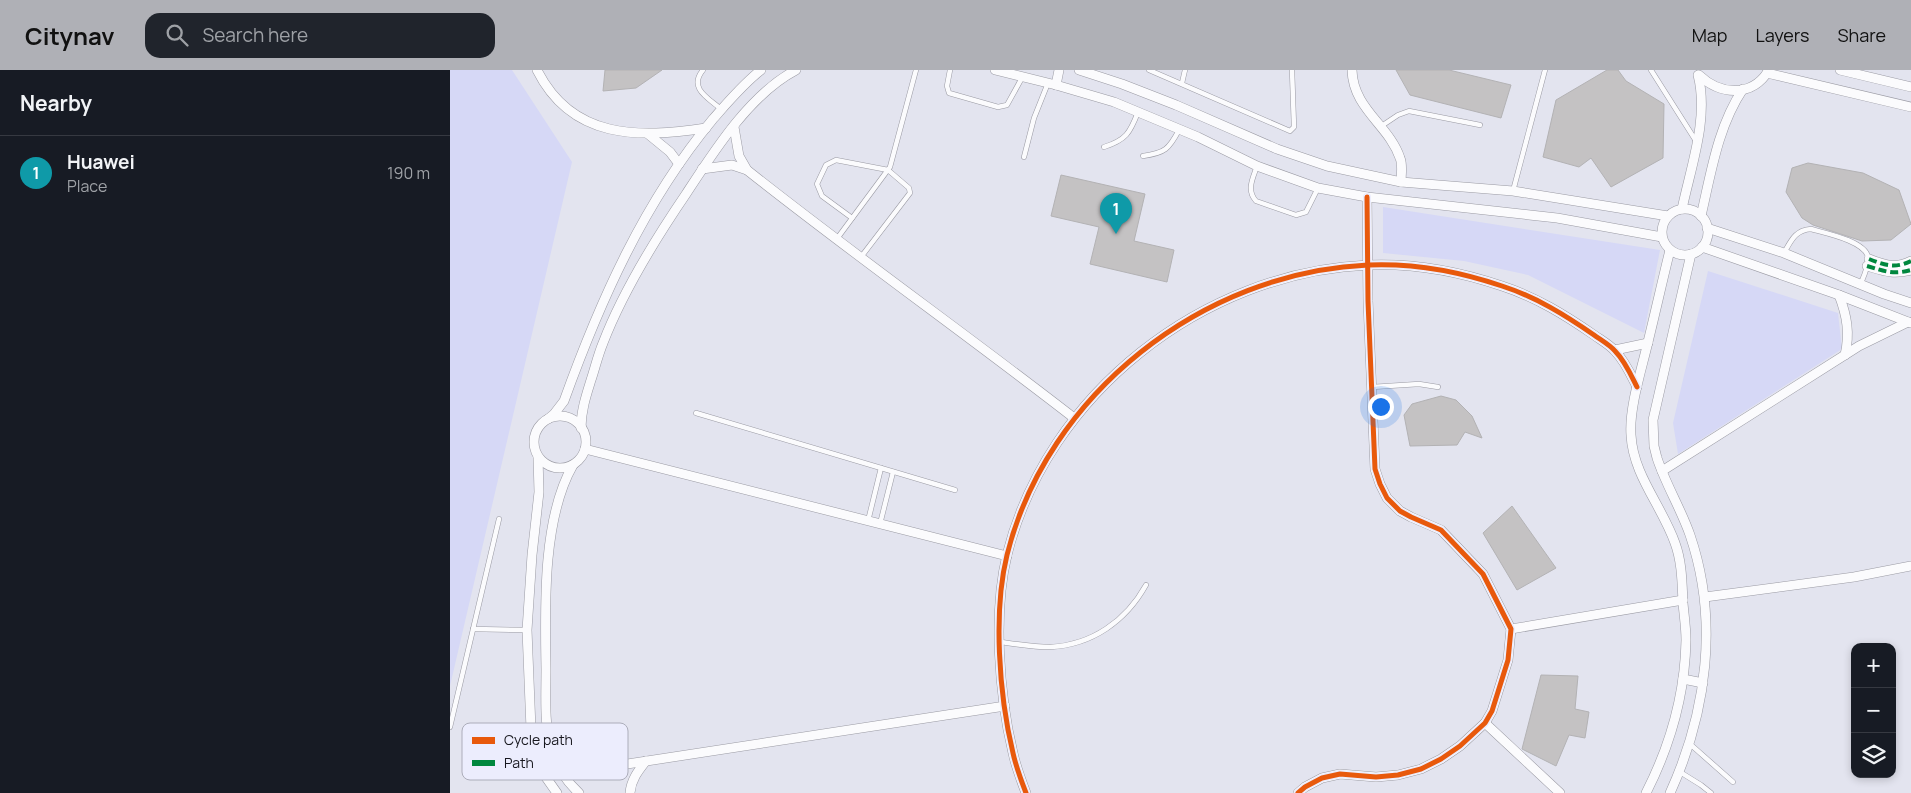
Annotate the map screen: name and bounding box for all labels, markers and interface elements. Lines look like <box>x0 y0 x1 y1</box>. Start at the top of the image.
search box <box>145 13 495 58</box>
text: Citynav <box>25 19 115 52</box>
icon: search <box>163 21 191 49</box>
text: Search here <box>203 22 308 48</box>
text: Map <box>1692 23 1727 47</box>
text: Layers <box>1755 23 1809 47</box>
text: Share <box>1837 23 1886 47</box>
text: Nearby <box>20 89 92 117</box>
text: Huawei <box>67 149 135 175</box>
text: 1 <box>32 162 40 184</box>
text: 190 m <box>387 162 430 184</box>
text: Place <box>67 175 107 197</box>
pin: 1 <box>1100 193 1132 234</box>
your location <box>1368 394 1394 420</box>
map controls <box>1851 643 1896 778</box>
button: + <box>1851 643 1896 688</box>
button: − <box>1851 688 1896 733</box>
legend <box>462 723 628 780</box>
text: Cycle path <box>504 730 573 749</box>
button: layers <box>1851 733 1896 778</box>
text: Path <box>504 753 534 772</box>

